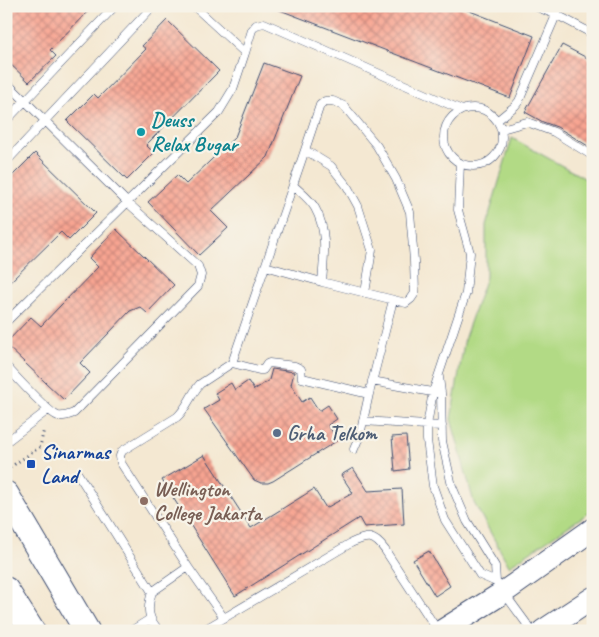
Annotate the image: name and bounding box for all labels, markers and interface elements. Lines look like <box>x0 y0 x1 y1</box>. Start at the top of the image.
place label: Deuss Relax Bugar <box>151 107 240 157</box>
marker: Deuss Relax Bugar <box>135 126 147 138</box>
place label: Grha Telkom <box>287 420 378 446</box>
marker: Grha Telkom <box>271 427 283 439</box>
place label: Sinarmas Land <box>41 439 112 489</box>
marker: Sinarmas Land <box>25 458 37 470</box>
place label: Wellington College Jakarta <box>154 476 264 526</box>
marker: Wellington College Jakarta <box>138 495 150 507</box>

